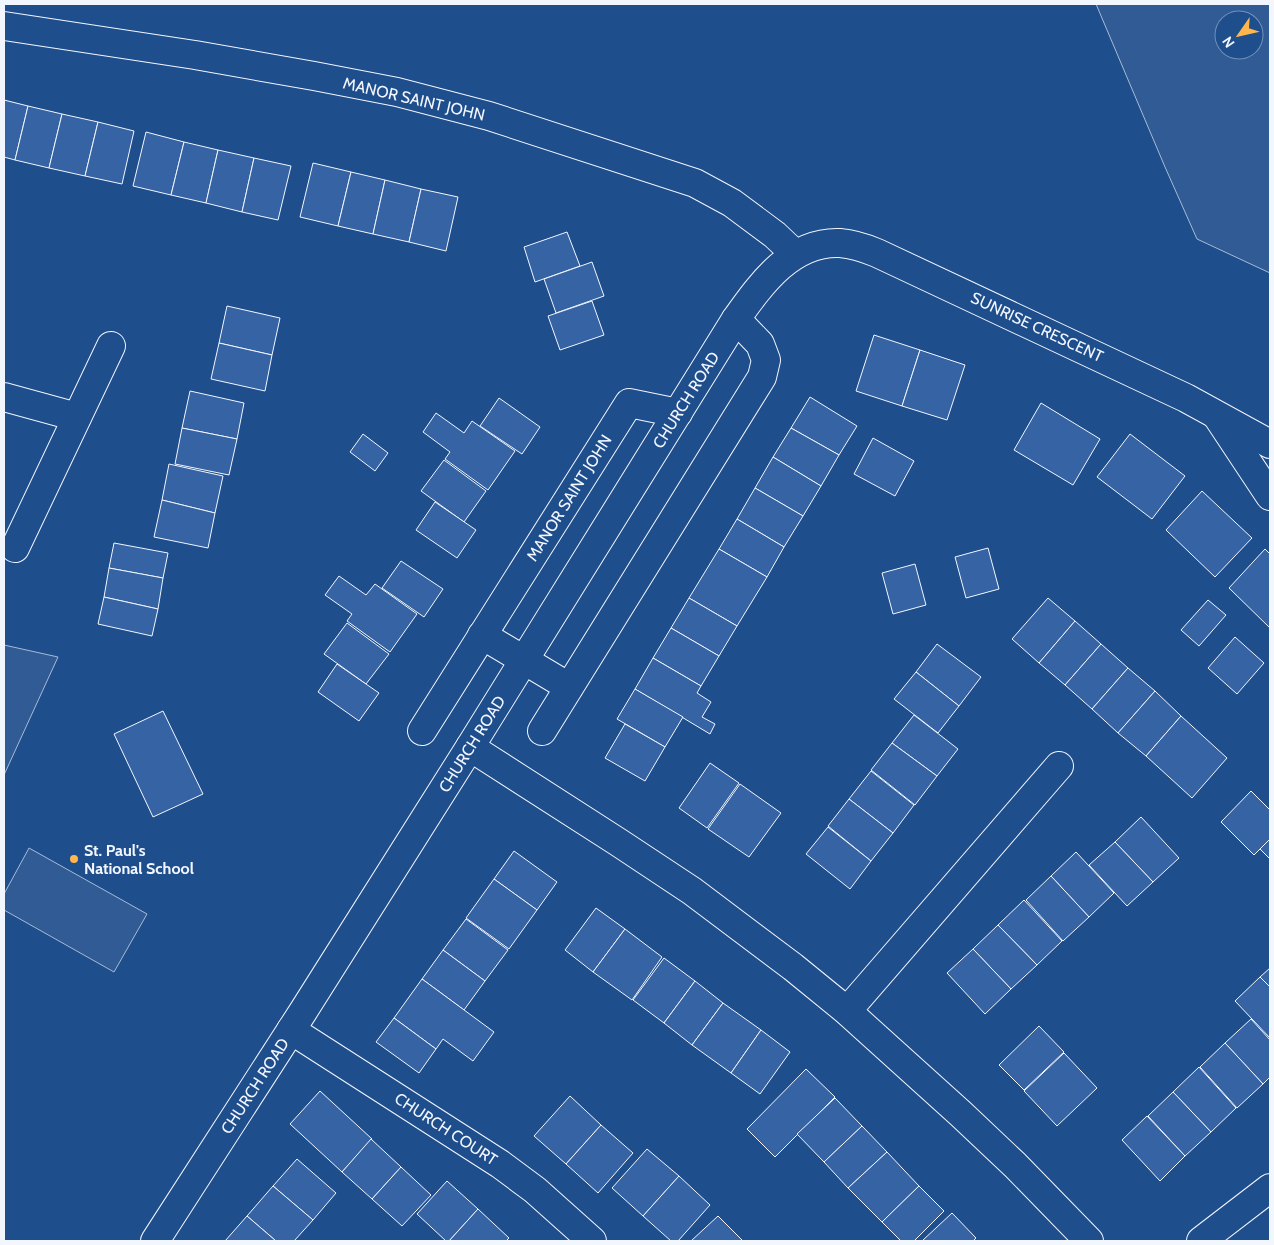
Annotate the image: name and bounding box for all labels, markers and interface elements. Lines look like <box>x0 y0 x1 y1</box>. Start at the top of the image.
north arrow <box>1214 10 1264 60</box>
text: N <box>1218 33 1238 51</box>
street label: MANOR SAINT JOHN <box>341 73 487 125</box>
street label: SUNRISE CRESCENT <box>968 288 1107 366</box>
street label: CHURCH ROAD <box>649 348 723 452</box>
street label: MANOR SAINT JOHN <box>522 431 616 565</box>
street label: CHURCH ROAD <box>435 692 509 796</box>
place label: St. Paul's National School <box>84 841 194 878</box>
marker: St. Paul's National School <box>68 853 80 865</box>
street label: CHURCH ROAD <box>217 1035 293 1137</box>
street label: CHURCH COURT <box>391 1089 501 1170</box>

